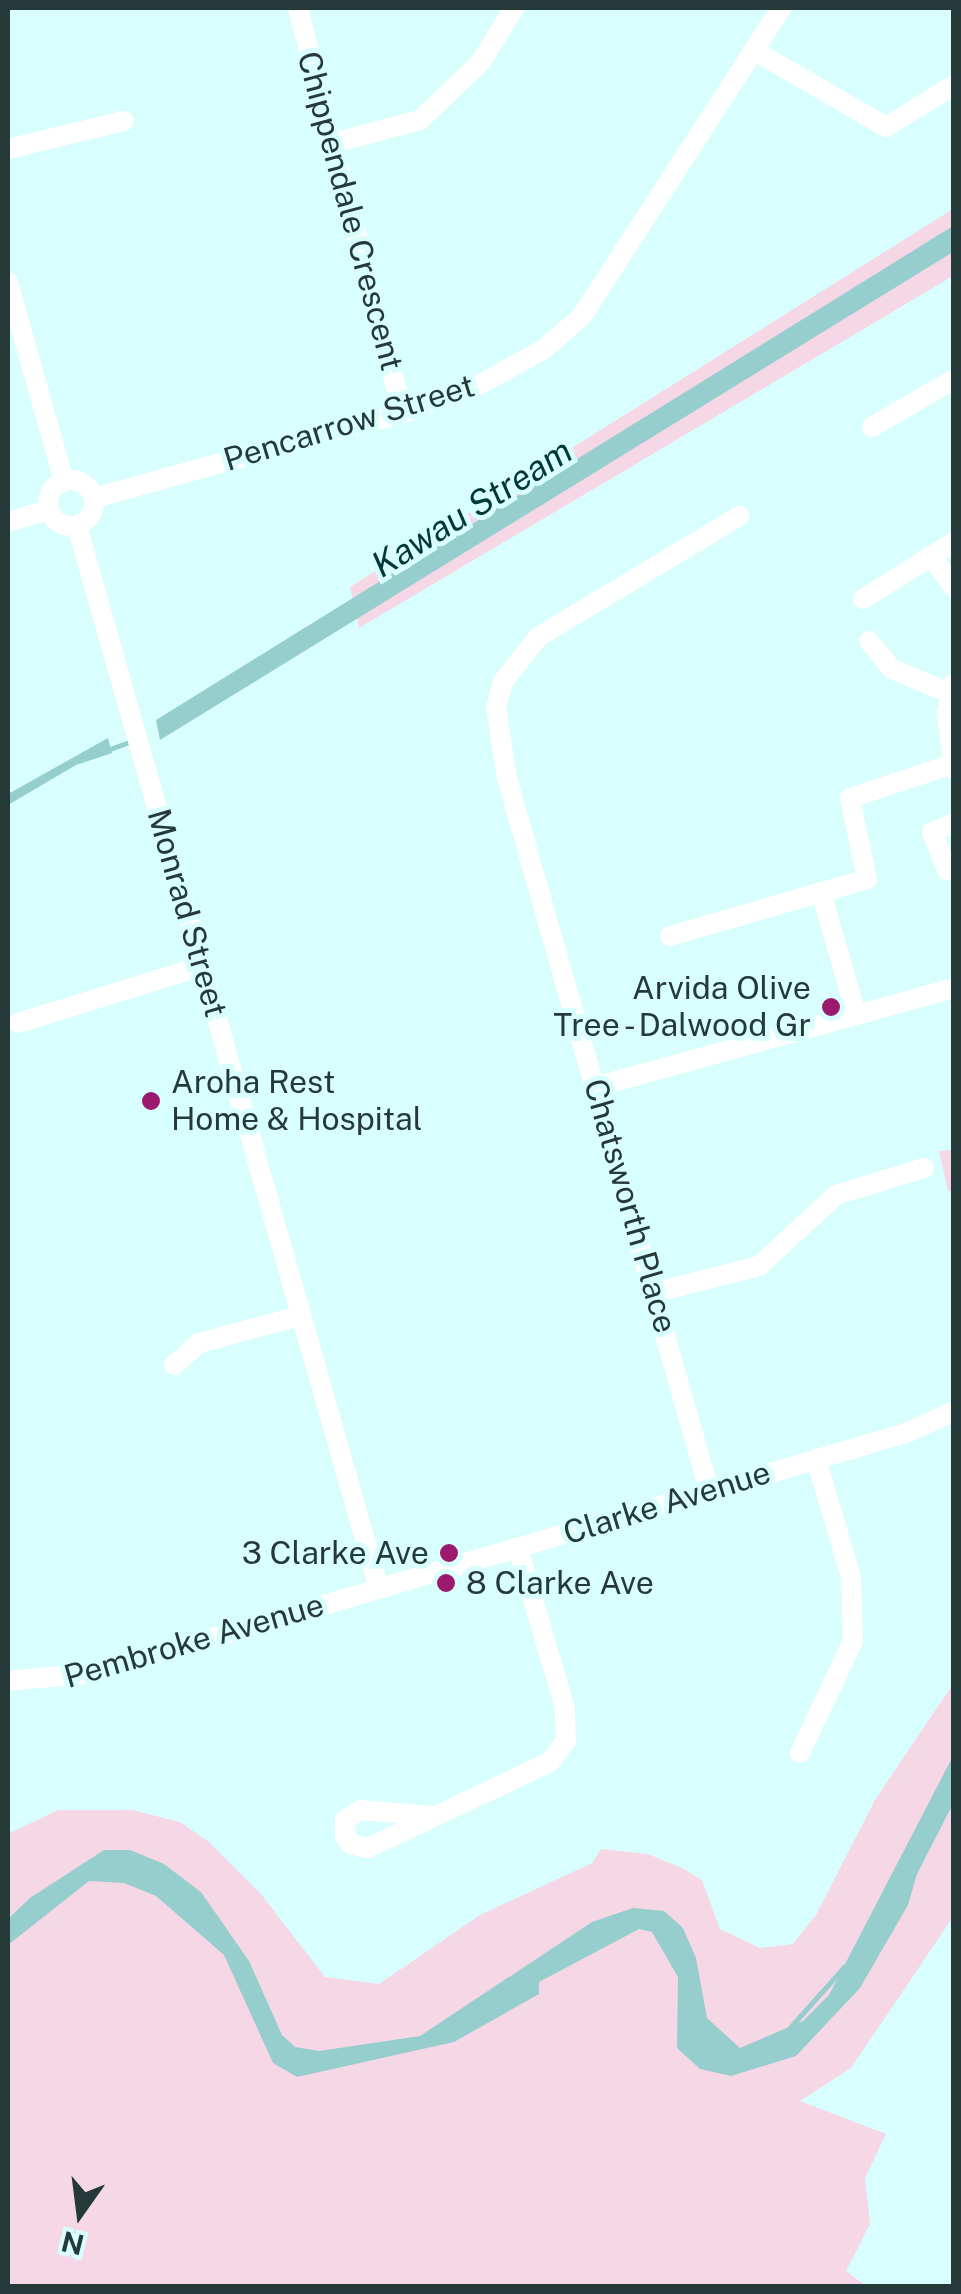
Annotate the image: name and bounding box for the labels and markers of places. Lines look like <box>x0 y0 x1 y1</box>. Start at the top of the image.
place label: Arvida Olive Tree - Dalwood Gr <box>544 970 811 1045</box>
marker: Arvida Olive Tree - Dalwood Gr <box>820 996 842 1018</box>
place label: Aroha Rest Home & Hospital <box>171 1064 423 1139</box>
marker: Aroha Rest Home & Hospital <box>140 1090 162 1112</box>
place label: 3 Clarke Ave <box>241 1534 429 1572</box>
marker: 3 Clarke Ave <box>438 1542 460 1564</box>
place label: 8 Clarke Ave <box>466 1564 654 1602</box>
marker: 8 Clarke Ave <box>435 1572 457 1594</box>

